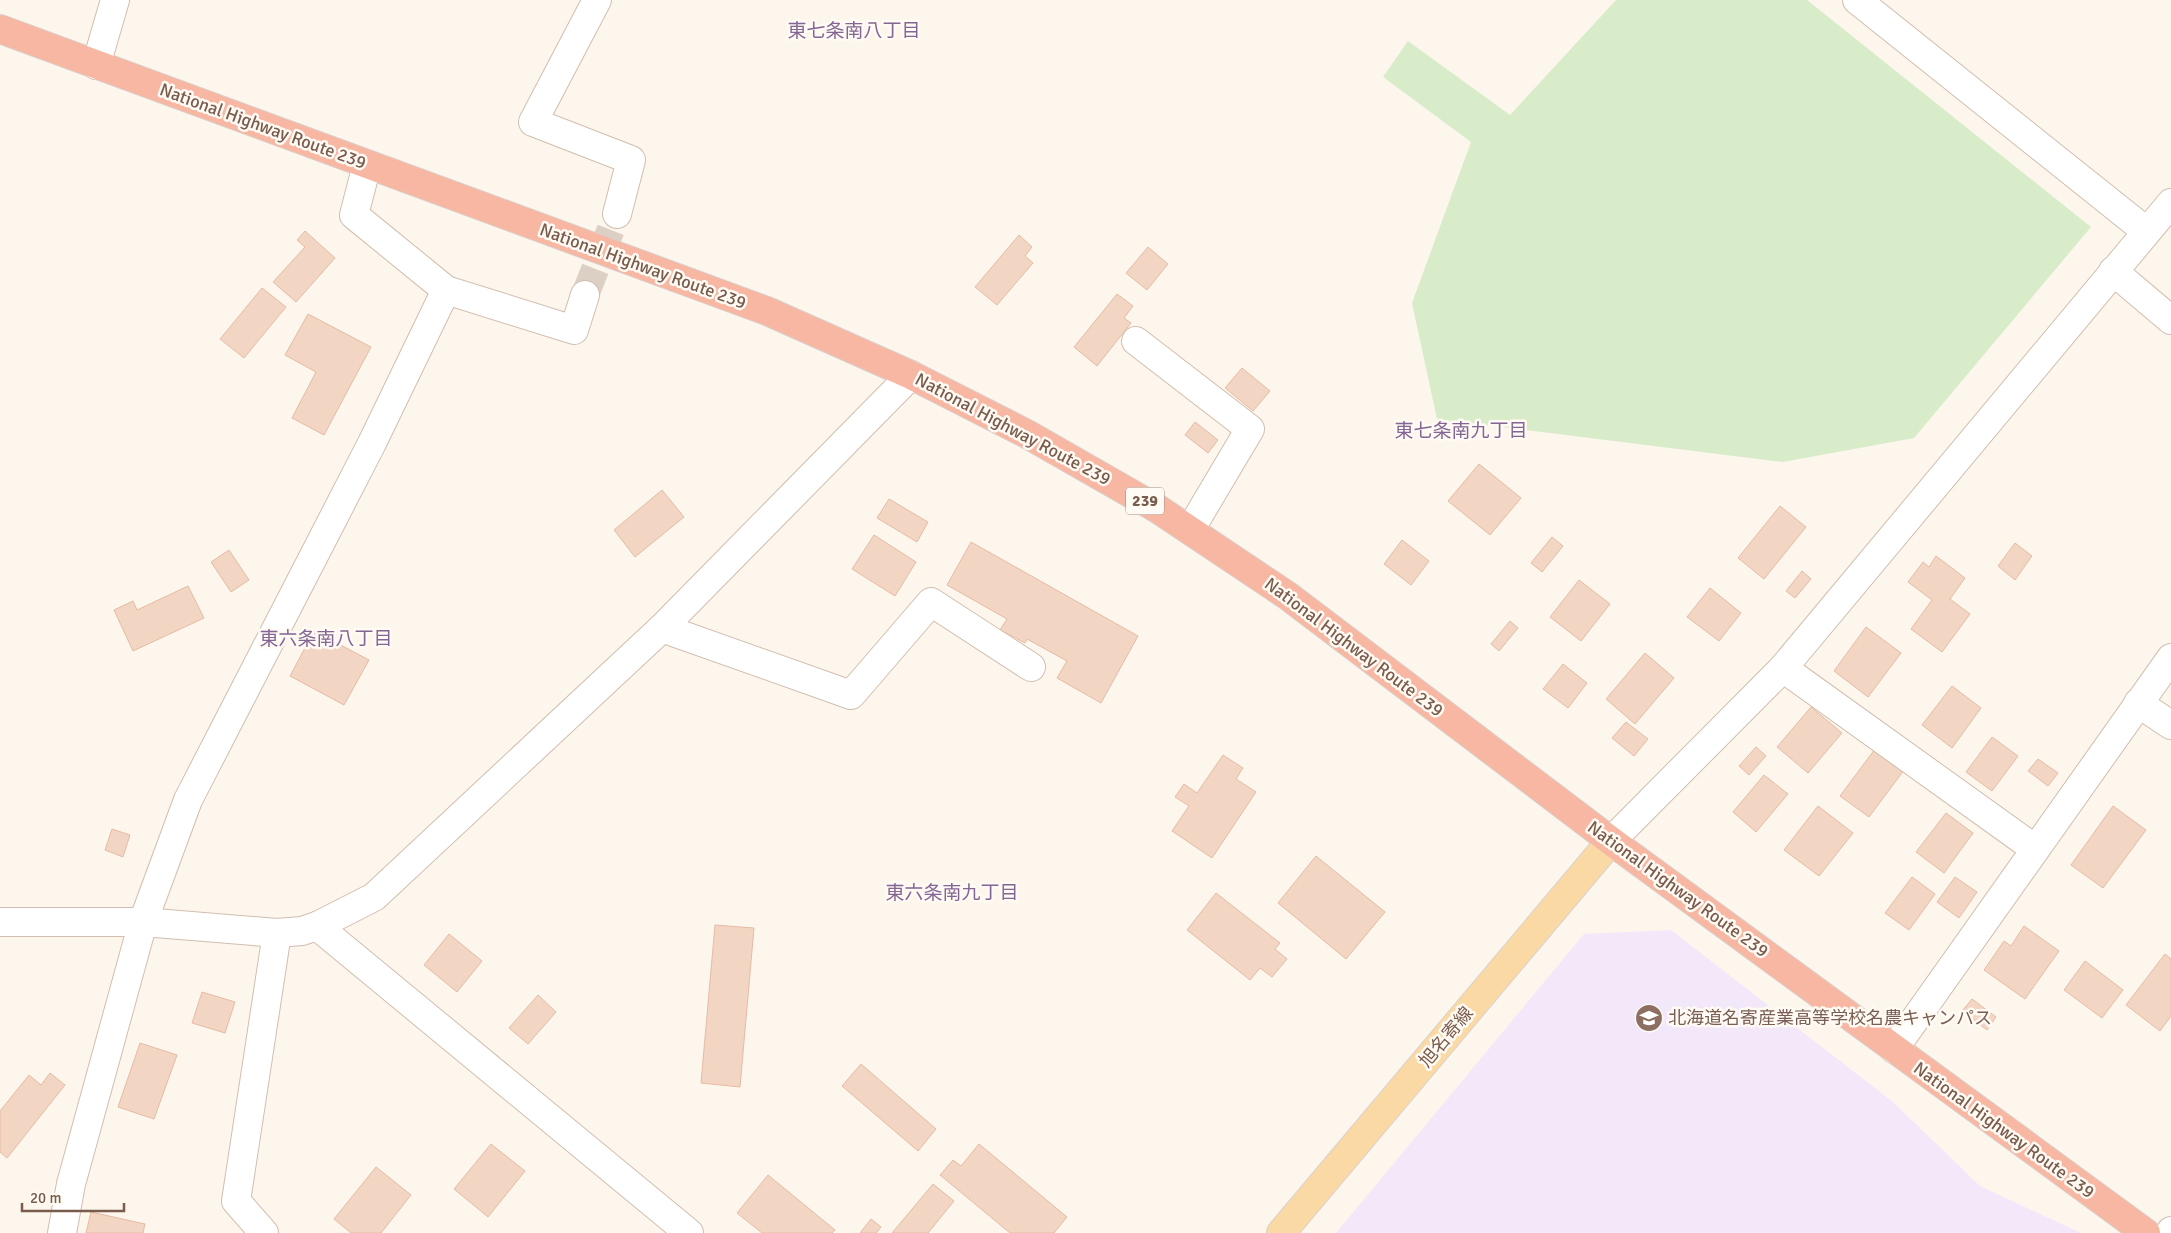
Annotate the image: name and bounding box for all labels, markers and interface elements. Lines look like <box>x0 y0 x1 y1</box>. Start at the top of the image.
district label: 東七条南八丁目 <box>787 19 921 43</box>
street label: National Highway Route 239 <box>157 78 369 174</box>
street label: National Highway Route 239 <box>537 218 749 314</box>
street label: National Highway Route 239 <box>911 368 1115 490</box>
district label: 東七条南九丁目 <box>1394 419 1528 443</box>
road number: 239 <box>1126 488 1164 514</box>
street label: National Highway Route 239 <box>1260 573 1448 721</box>
district label: 東六条南八丁目 <box>259 627 393 651</box>
street label: National Highway Route 239 <box>1583 816 1773 962</box>
district label: 東六条南九丁目 <box>885 881 1019 905</box>
street label: 旭名寄線 <box>1414 1002 1478 1072</box>
school or university icon: 北海道名寄産業高等学校名農キャンパス <box>1634 1003 1664 1033</box>
place label: 北海道名寄産業高等学校名農キャンパス <box>1668 1007 1992 1029</box>
street label: National Highway Route 239 <box>1909 1057 2099 1203</box>
scale bar <box>22 1180 125 1212</box>
text: 20 m <box>30 1189 61 1207</box>

